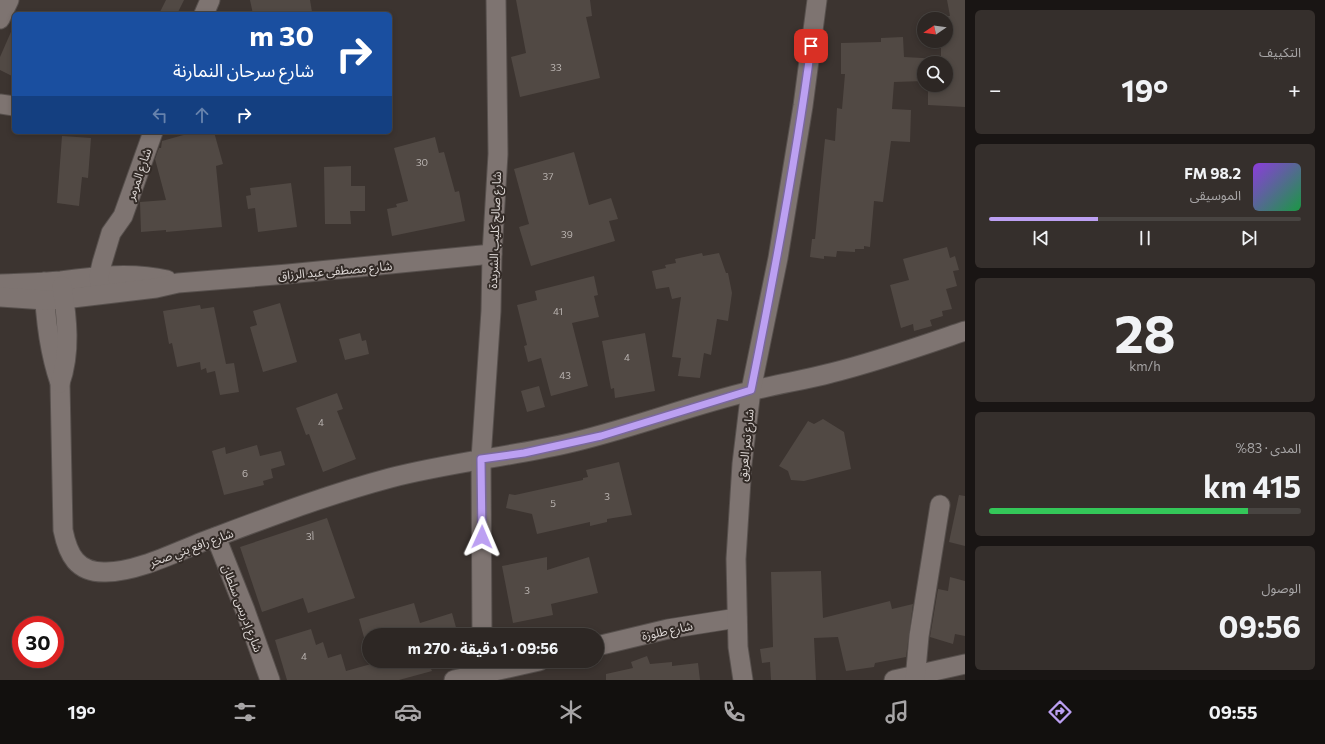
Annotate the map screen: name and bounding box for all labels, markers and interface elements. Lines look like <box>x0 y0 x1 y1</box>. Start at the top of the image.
north arrow <box>917 12 953 48</box>
map controls <box>917 12 953 92</box>
text: 30 m <box>249 18 314 52</box>
icon: right <box>328 28 380 80</box>
pin <box>794 29 828 63</box>
icon: arrive <box>800 35 822 57</box>
text: التكييف <box>1259 44 1301 60</box>
button: search <box>917 56 953 92</box>
text: شارع سرحان النمارنة <box>173 59 314 81</box>
house number: 33 <box>550 61 562 73</box>
text: 19° <box>1121 71 1168 108</box>
text: − <box>989 76 1002 103</box>
text: + <box>1288 76 1301 103</box>
icon: left <box>149 104 171 126</box>
icon: ahead <box>191 104 213 126</box>
icon: right <box>233 104 255 126</box>
street label: شارع المرمر <box>122 146 156 204</box>
house number: 30 <box>416 156 428 168</box>
text: 98.2 FM <box>1184 164 1241 182</box>
house number: 37 <box>543 170 553 182</box>
street label: شارع صالح كليب الشريدة <box>485 171 506 289</box>
text: الموسيقى <box>1190 187 1241 203</box>
icon: previous <box>1030 227 1052 249</box>
icon: pause <box>1134 227 1156 249</box>
icon: next <box>1238 227 1260 249</box>
house number: 39 <box>561 228 573 240</box>
street label: شارع مصطفى عبد الرزاق <box>277 258 393 285</box>
text: 28 <box>1114 300 1176 364</box>
house number: 41 <box>553 305 563 317</box>
house number: 4 <box>624 351 630 363</box>
text: km/h <box>1129 358 1161 374</box>
house number: 43 <box>559 369 571 381</box>
street label: شارع نمر العريق <box>734 408 759 482</box>
house number: 4 <box>318 416 324 428</box>
text: المدى · 83% <box>1235 440 1301 456</box>
house number: 6 <box>242 467 248 479</box>
text: 415 km <box>1203 467 1301 504</box>
house number: 3 <box>604 490 610 502</box>
house number: 5 <box>550 497 556 509</box>
position arrow <box>461 516 503 558</box>
street label: شارع رافع بني صخر <box>146 525 236 573</box>
house number: 3أ <box>306 530 315 542</box>
street label: شارع إدريس سلطان <box>217 562 266 655</box>
text: الوصول <box>1261 580 1301 596</box>
house number: 3 <box>524 584 530 596</box>
text: 09:56 <box>1219 607 1301 644</box>
speed limit sign: 30 <box>12 616 64 668</box>
street label: شارع طلوزة <box>640 618 694 645</box>
text: 09:56 · 1 دقيقة · 270 m <box>408 639 558 657</box>
house number: 4 <box>301 650 307 662</box>
icon: filters <box>231 698 259 726</box>
icon: car <box>394 698 422 726</box>
icon: climate <box>557 698 585 726</box>
icon: phone <box>720 698 748 726</box>
icon: music <box>883 698 911 726</box>
icon: directions <box>1046 698 1074 726</box>
text: 19° <box>68 701 96 723</box>
text: 09:55 <box>1209 701 1258 723</box>

